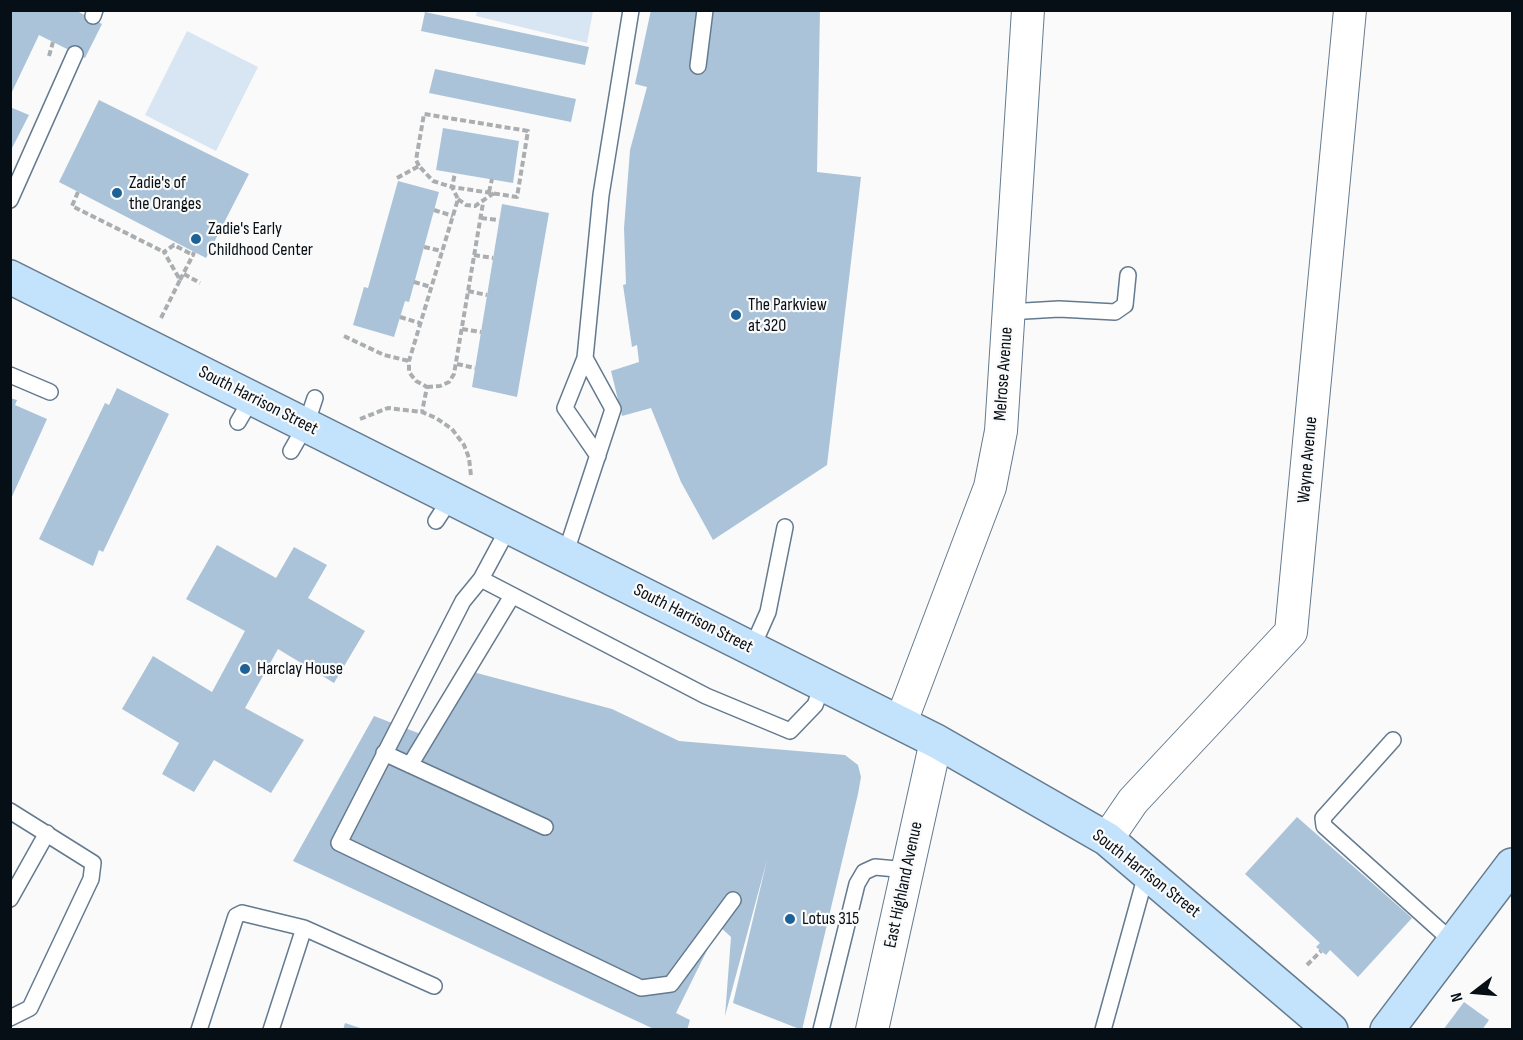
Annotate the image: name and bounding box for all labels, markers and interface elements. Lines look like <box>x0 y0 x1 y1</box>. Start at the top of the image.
place label: Zadie's of the Oranges <box>129 172 201 214</box>
marker: Zadie's of the Oranges <box>110 186 124 200</box>
place label: Zadie's Early Childhood Center <box>208 218 313 260</box>
marker: Zadie's Early Childhood Center <box>189 232 203 246</box>
place label: The Parkview at 320 <box>748 294 827 336</box>
marker: The Parkview at 320 <box>729 308 743 322</box>
street label: Melrose Avenue <box>990 326 1018 422</box>
street label: South Harrison Street <box>195 362 321 440</box>
street label: Wayne Avenue <box>1293 416 1323 504</box>
street label: South Harrison Street <box>630 580 756 658</box>
place label: Harclay House <box>257 658 343 680</box>
marker: Harclay House <box>238 662 252 676</box>
street label: East Highland Avenue <box>880 820 928 950</box>
street label: South Harrison Street <box>1088 825 1204 923</box>
place label: Lotus 315 <box>802 908 859 930</box>
marker: Lotus 315 <box>783 912 797 926</box>
north arrow <box>1445 962 1505 1022</box>
text: N <box>1447 990 1468 1004</box>

